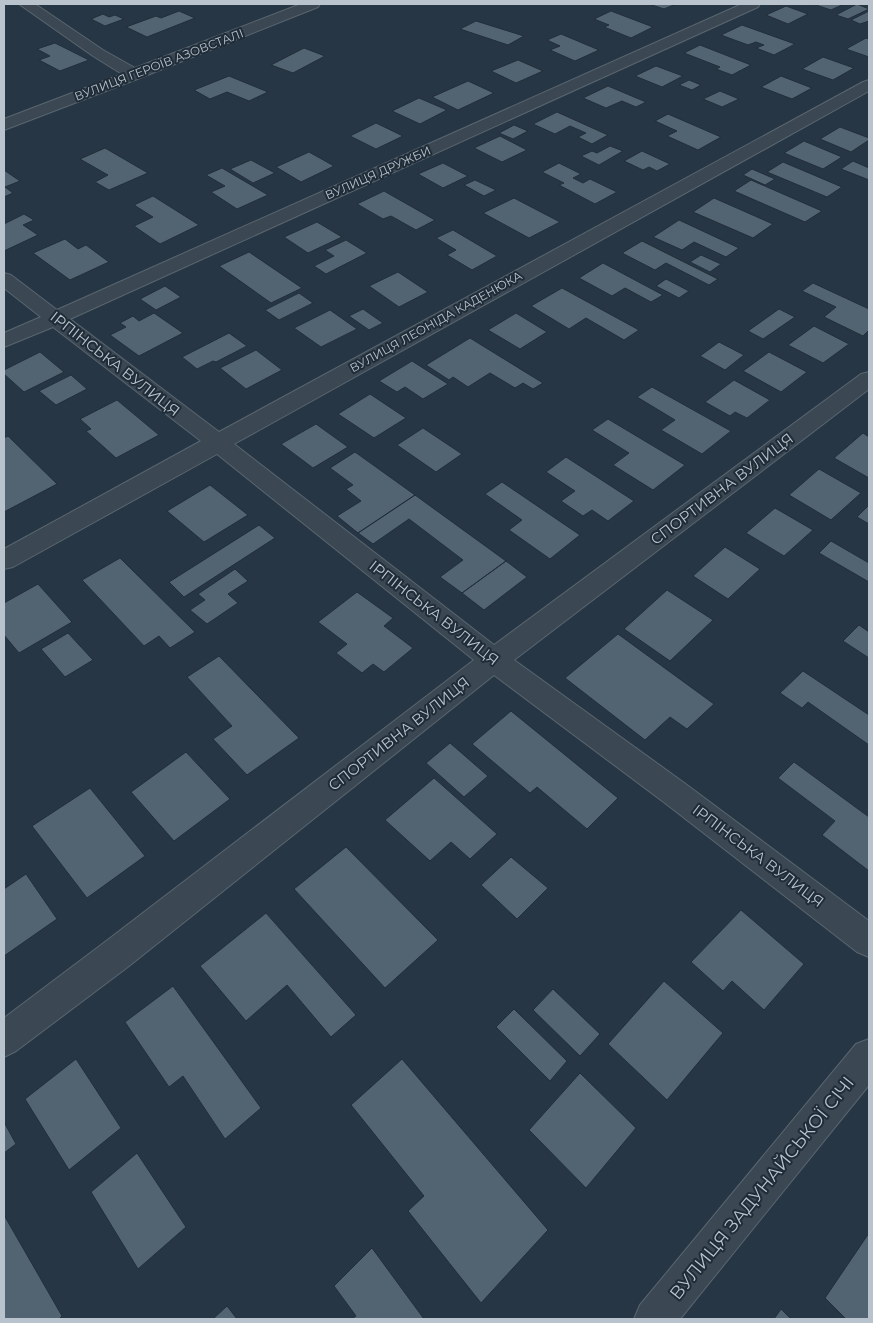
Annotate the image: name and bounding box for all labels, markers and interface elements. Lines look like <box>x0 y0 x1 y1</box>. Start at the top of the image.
street label: ВУЛИЦЯ ГЕРОЇВ АЗОВСТАЛІ <box>72 25 245 104</box>
street label: ВУЛИЦЯ ДРУЖБИ <box>323 143 433 203</box>
street label: ВУЛИЦЯ ЛЕОНІДА КАДЕНЮКА <box>347 268 525 375</box>
street label: ІРПІНСЬКА ВУЛИЦЯ <box>47 307 184 420</box>
street label: СПОРТИВНА ВУЛИЦЯ <box>646 429 797 549</box>
street label: ІРПІНСЬКА ВУЛИЦЯ <box>366 556 503 669</box>
street label: СПОРТИВНА ВУЛИЦЯ <box>324 672 473 795</box>
street label: ІРПІНСЬКА ВУЛИЦЯ <box>689 800 828 911</box>
street label: ВУЛИЦЯ ЗАДУНАЙСЬКОЇ СІЧІ <box>665 1072 859 1304</box>

